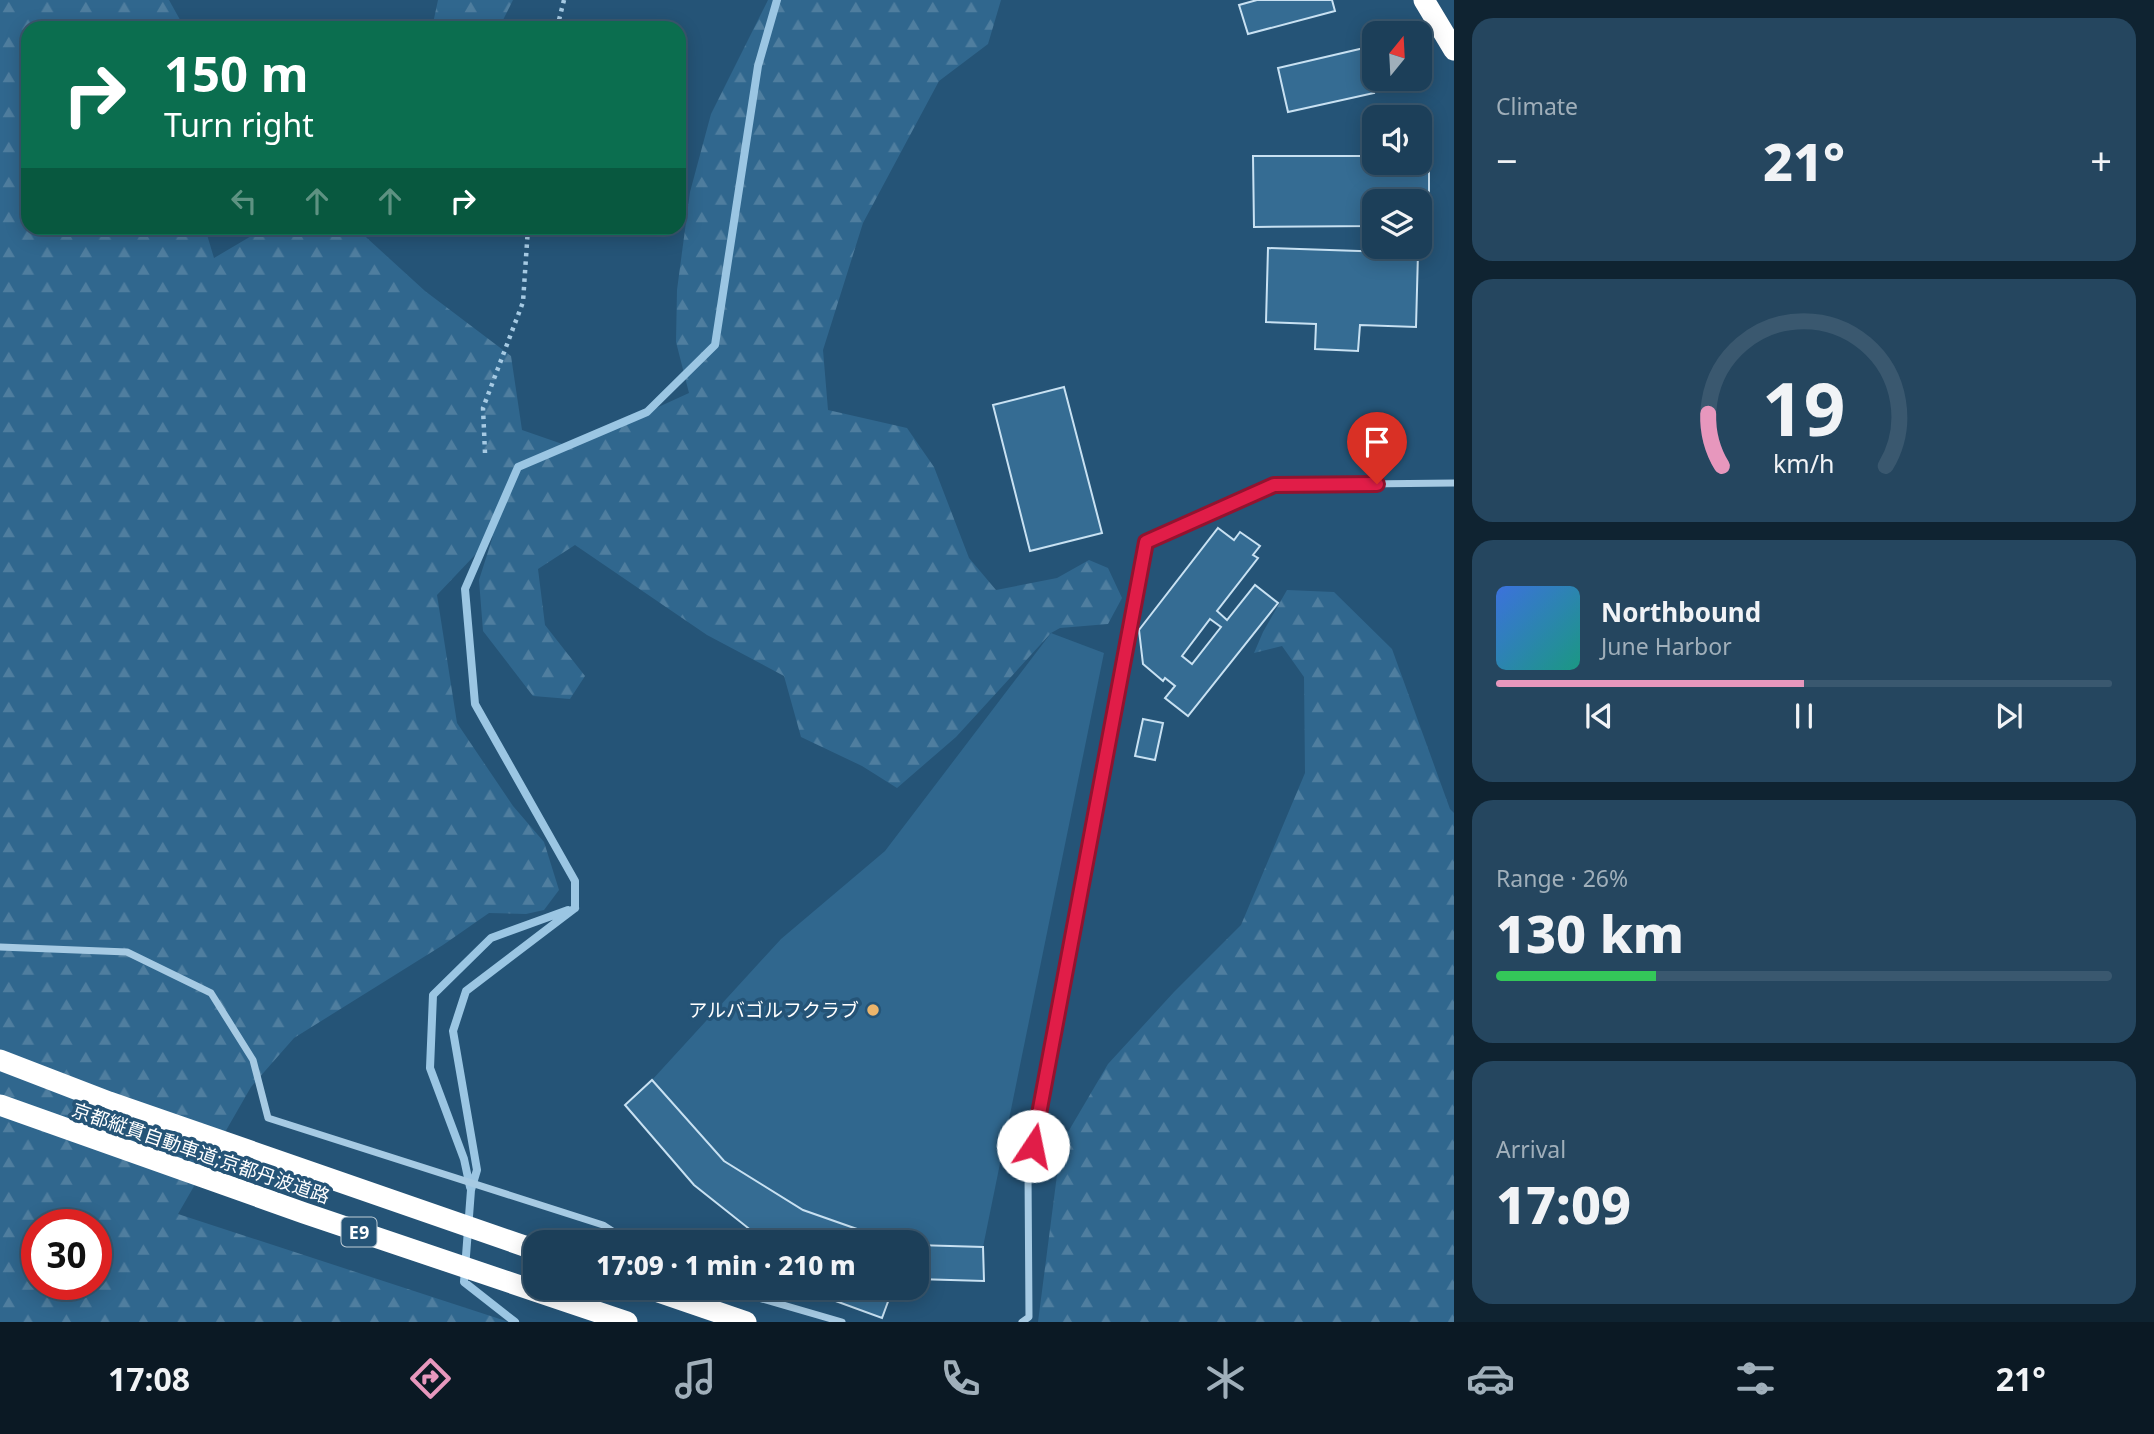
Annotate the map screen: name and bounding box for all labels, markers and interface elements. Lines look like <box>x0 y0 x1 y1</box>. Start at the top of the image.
north arrow <box>1362 21 1432 91</box>
map controls <box>1362 21 1432 259</box>
text: 150 m <box>164 40 309 106</box>
icon: right <box>49 49 140 140</box>
text: Climate <box>1496 90 1578 122</box>
text: Turn right <box>164 103 314 146</box>
button: sound <box>1362 105 1432 175</box>
text: 21° <box>1763 125 1845 196</box>
text: − <box>1496 134 1518 186</box>
text: + <box>2090 134 2112 186</box>
icon: left <box>225 182 263 220</box>
icon: ahead <box>298 182 336 220</box>
icon: ahead <box>371 182 409 220</box>
icon: right <box>444 182 482 220</box>
button: layers <box>1362 189 1432 259</box>
text: 19 <box>1762 359 1846 458</box>
pin <box>1347 412 1407 484</box>
icon: arrive <box>1358 423 1396 461</box>
text: km/h <box>1773 446 1835 480</box>
text: Northbound <box>1601 594 1761 630</box>
text: June Harbor <box>1601 630 1732 662</box>
icon: previous <box>1580 697 1618 735</box>
icon: pause <box>1785 697 1823 735</box>
icon: next <box>1990 697 2028 735</box>
text: Range · 26% <box>1496 862 1628 894</box>
text: 130 km <box>1496 897 1684 968</box>
place label: アルバゴルフクラブ <box>688 997 859 1023</box>
marker: アルバゴルフクラブ <box>865 1002 881 1018</box>
street label: 京都縦貫自動車道;京都丹波道路 <box>69 1097 333 1209</box>
position arrow <box>996 1109 1070 1183</box>
text: Arrival <box>1496 1133 1566 1165</box>
text: 17:09 <box>1496 1168 1631 1239</box>
speed limit sign: 30 <box>21 1209 112 1300</box>
road number: E9 <box>342 1218 376 1246</box>
text: 17:09 · 1 min · 210 m <box>596 1247 856 1283</box>
icon: directions <box>406 1354 455 1403</box>
icon: music <box>671 1354 720 1403</box>
icon: phone <box>936 1354 985 1403</box>
icon: climate <box>1201 1354 1250 1403</box>
icon: car <box>1466 1354 1515 1403</box>
icon: filters <box>1731 1354 1780 1403</box>
text: 17:08 <box>108 1357 190 1400</box>
text: 21° <box>1996 1357 2046 1400</box>

